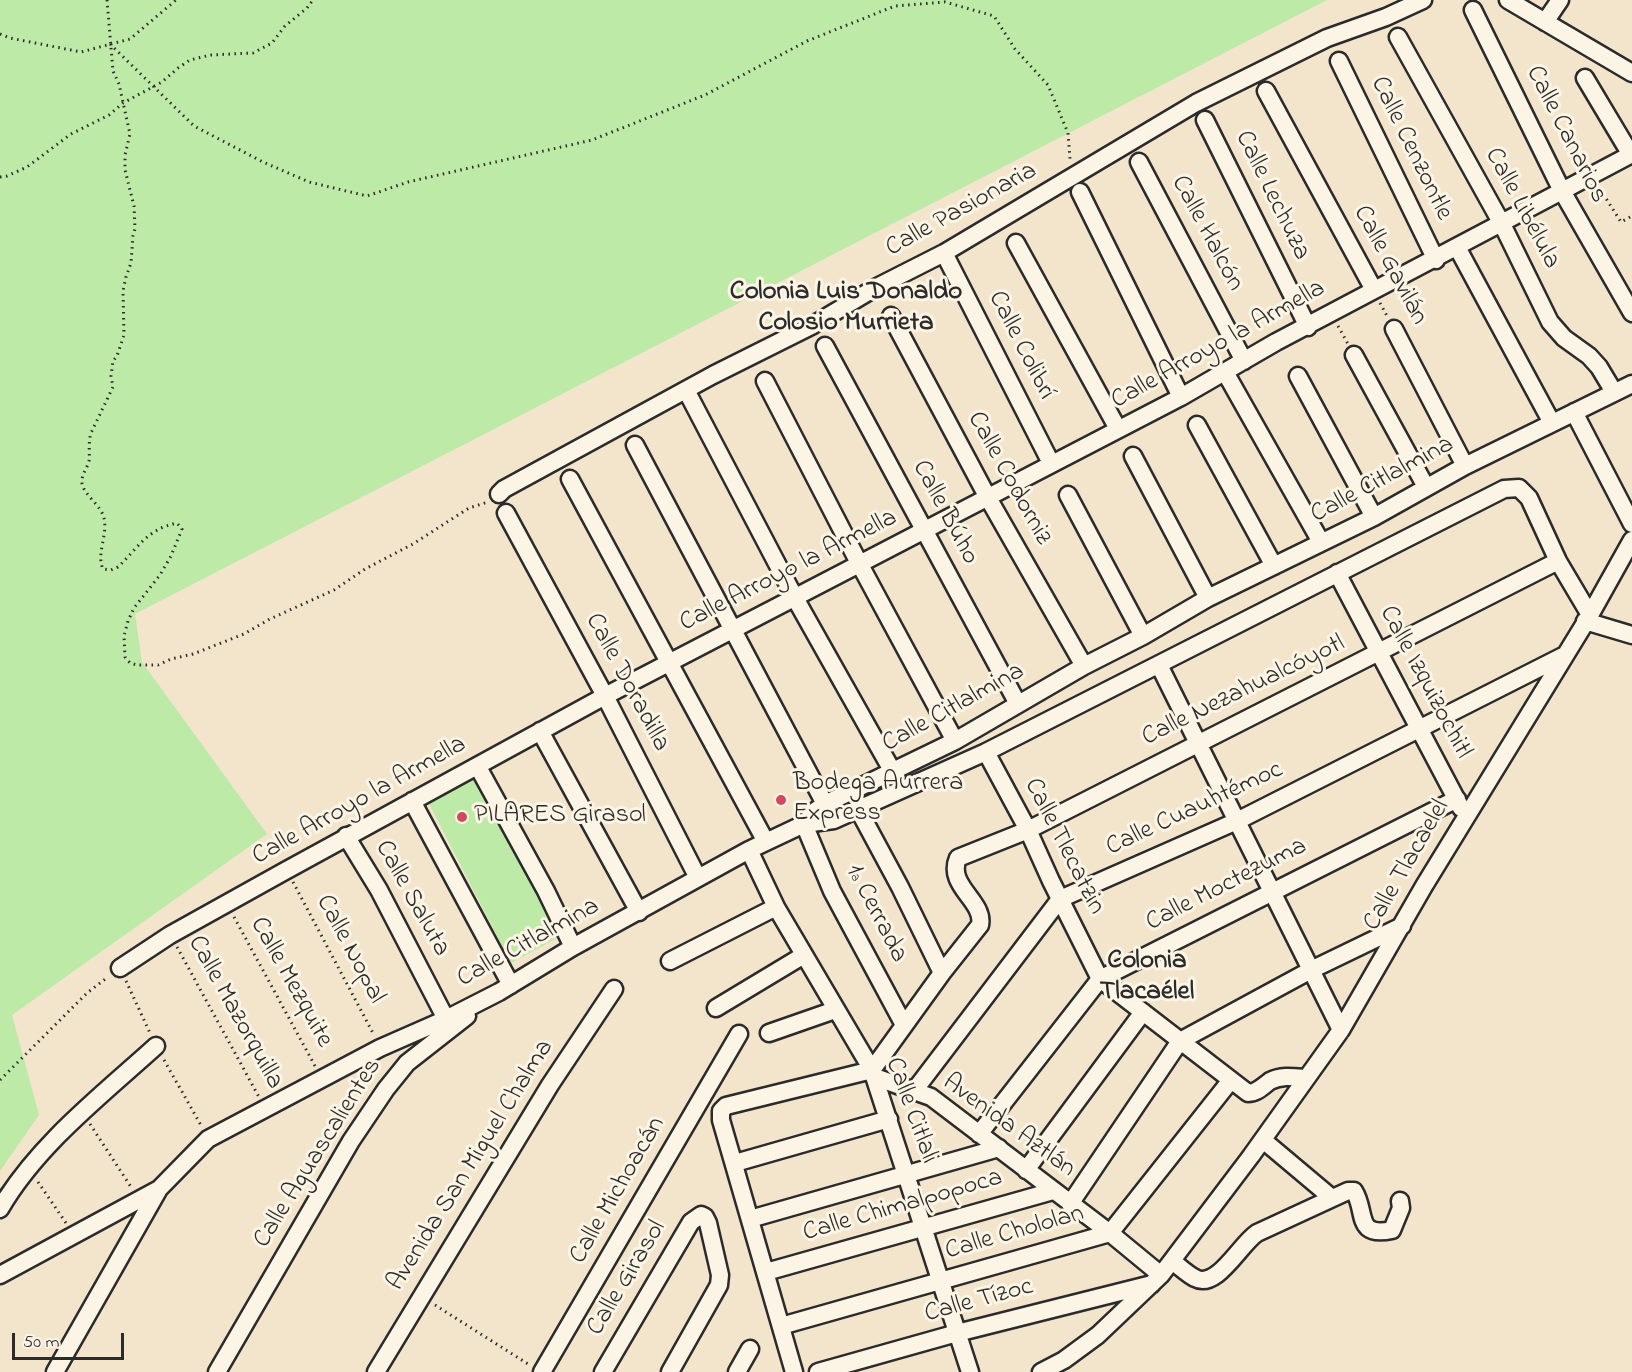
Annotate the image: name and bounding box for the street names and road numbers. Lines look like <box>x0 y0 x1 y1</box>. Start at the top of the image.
street label: Calle Canarios <box>1517 61 1613 209</box>
street label: Calle Cenzontle <box>1362 72 1458 226</box>
street label: Calle Lechuza <box>1226 126 1316 266</box>
street label: Calle Libélula <box>1476 143 1566 275</box>
street label: Calle Pasionaria <box>881 157 1043 265</box>
street label: Calle Halcón <box>1163 171 1249 297</box>
street label: Calle Gavilán <box>1345 201 1433 331</box>
street label: Calle Arroyo la Armella <box>1107 274 1331 418</box>
street label: Calle Colibrí <box>979 286 1061 406</box>
street label: Calle Codorniz <box>959 407 1057 551</box>
street label: Calle Citlalmina <box>1306 430 1460 532</box>
street label: Calle Búho <box>904 456 984 570</box>
street label: Calle Arroyo la Armella <box>675 504 903 640</box>
street label: Calle Izquizochitl <box>1371 601 1477 765</box>
street label: Calle Doradilla <box>577 609 675 757</box>
street label: Calle Nezahualcóyotl <box>1137 629 1351 755</box>
street label: Calle Citlalmina <box>878 657 1030 761</box>
street label: Calle Arroyo la Armella <box>248 730 472 874</box>
street label: Calle Cuauhtémoc <box>1102 755 1288 865</box>
street label: Calle Tlecatzin <box>1015 774 1111 920</box>
street label: Calle Tlacaelel <box>1358 795 1458 937</box>
street label: Calle Moctezuma <box>1141 832 1313 940</box>
street label: Calle Saluta <box>366 836 456 962</box>
street label: 1ª Cerrada <box>837 860 913 968</box>
street label: Calle Nopal <box>307 890 391 1010</box>
street label: Calle Citlalmina <box>453 892 605 996</box>
street label: Calle Mezquite <box>241 912 339 1054</box>
street label: Calle Mazorquilla <box>179 931 289 1095</box>
street label: Avenida San Miguel Chalma <box>382 1035 562 1297</box>
street label: Calle Aguascalientes <box>248 1053 390 1255</box>
street label: Calle Citlali <box>876 1054 944 1168</box>
street label: Avenida Aztlán <box>935 1068 1081 1186</box>
street label: Calle Michoacán <box>564 1112 674 1270</box>
street label: Calle Chimalpopoca <box>800 1164 1006 1250</box>
street label: Calle Chololan <box>942 1199 1088 1269</box>
street label: Calle Girasol <box>582 1216 674 1342</box>
street label: Calle Tízoc <box>921 1273 1037 1331</box>

